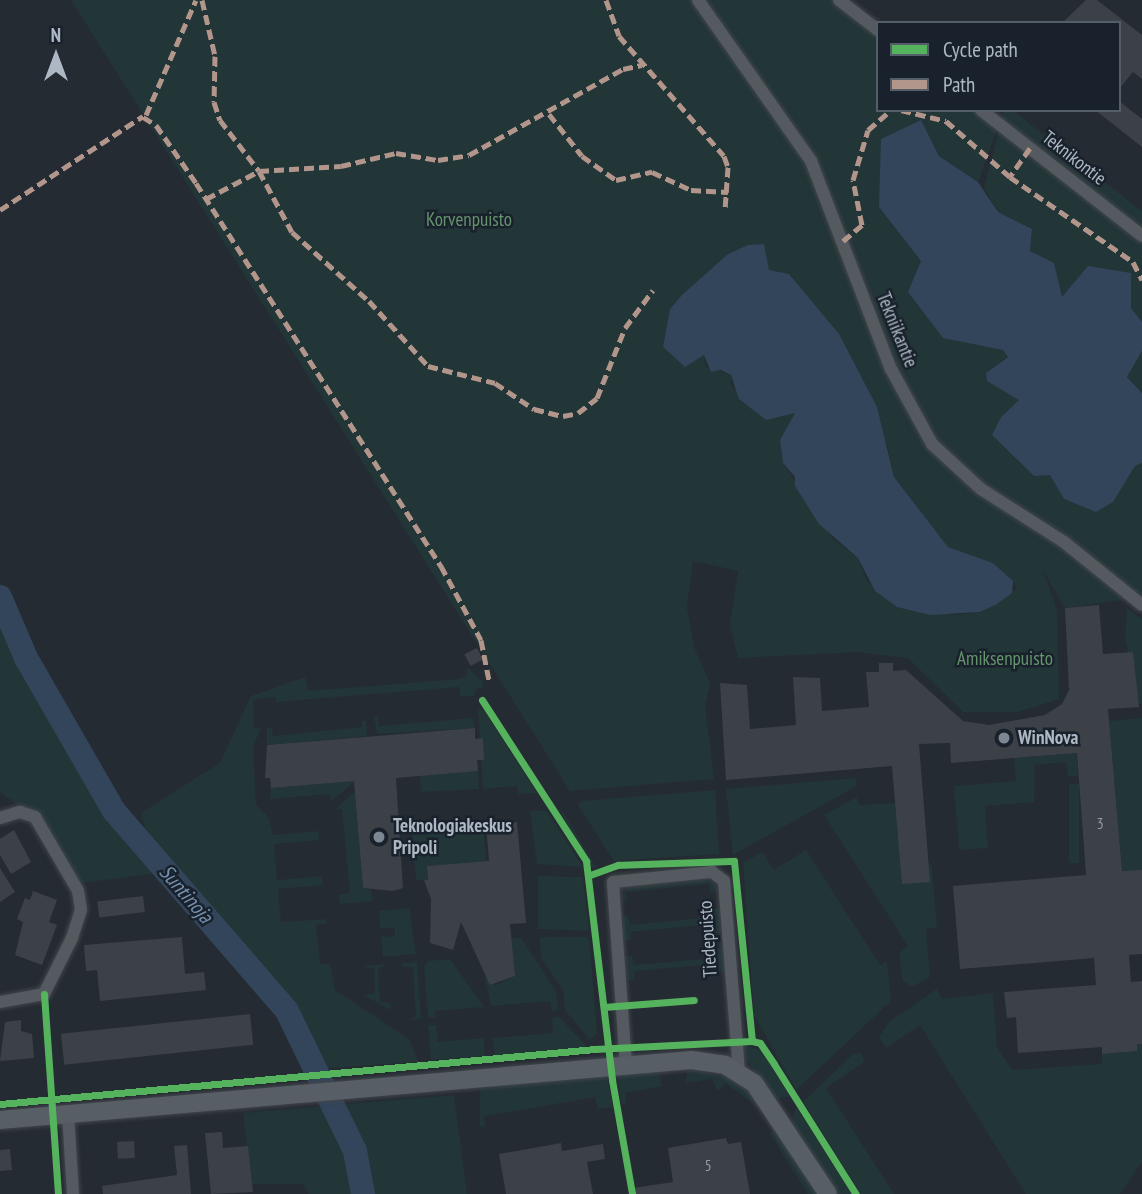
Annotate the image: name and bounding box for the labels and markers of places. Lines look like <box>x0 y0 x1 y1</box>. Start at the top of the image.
place label: WinNova <box>1018 727 1078 749</box>
marker: WinNova <box>996 730 1012 746</box>
place label: Teknologiakeskus Pripoli <box>393 815 512 859</box>
marker: Teknologiakeskus Pripoli <box>371 829 387 845</box>

